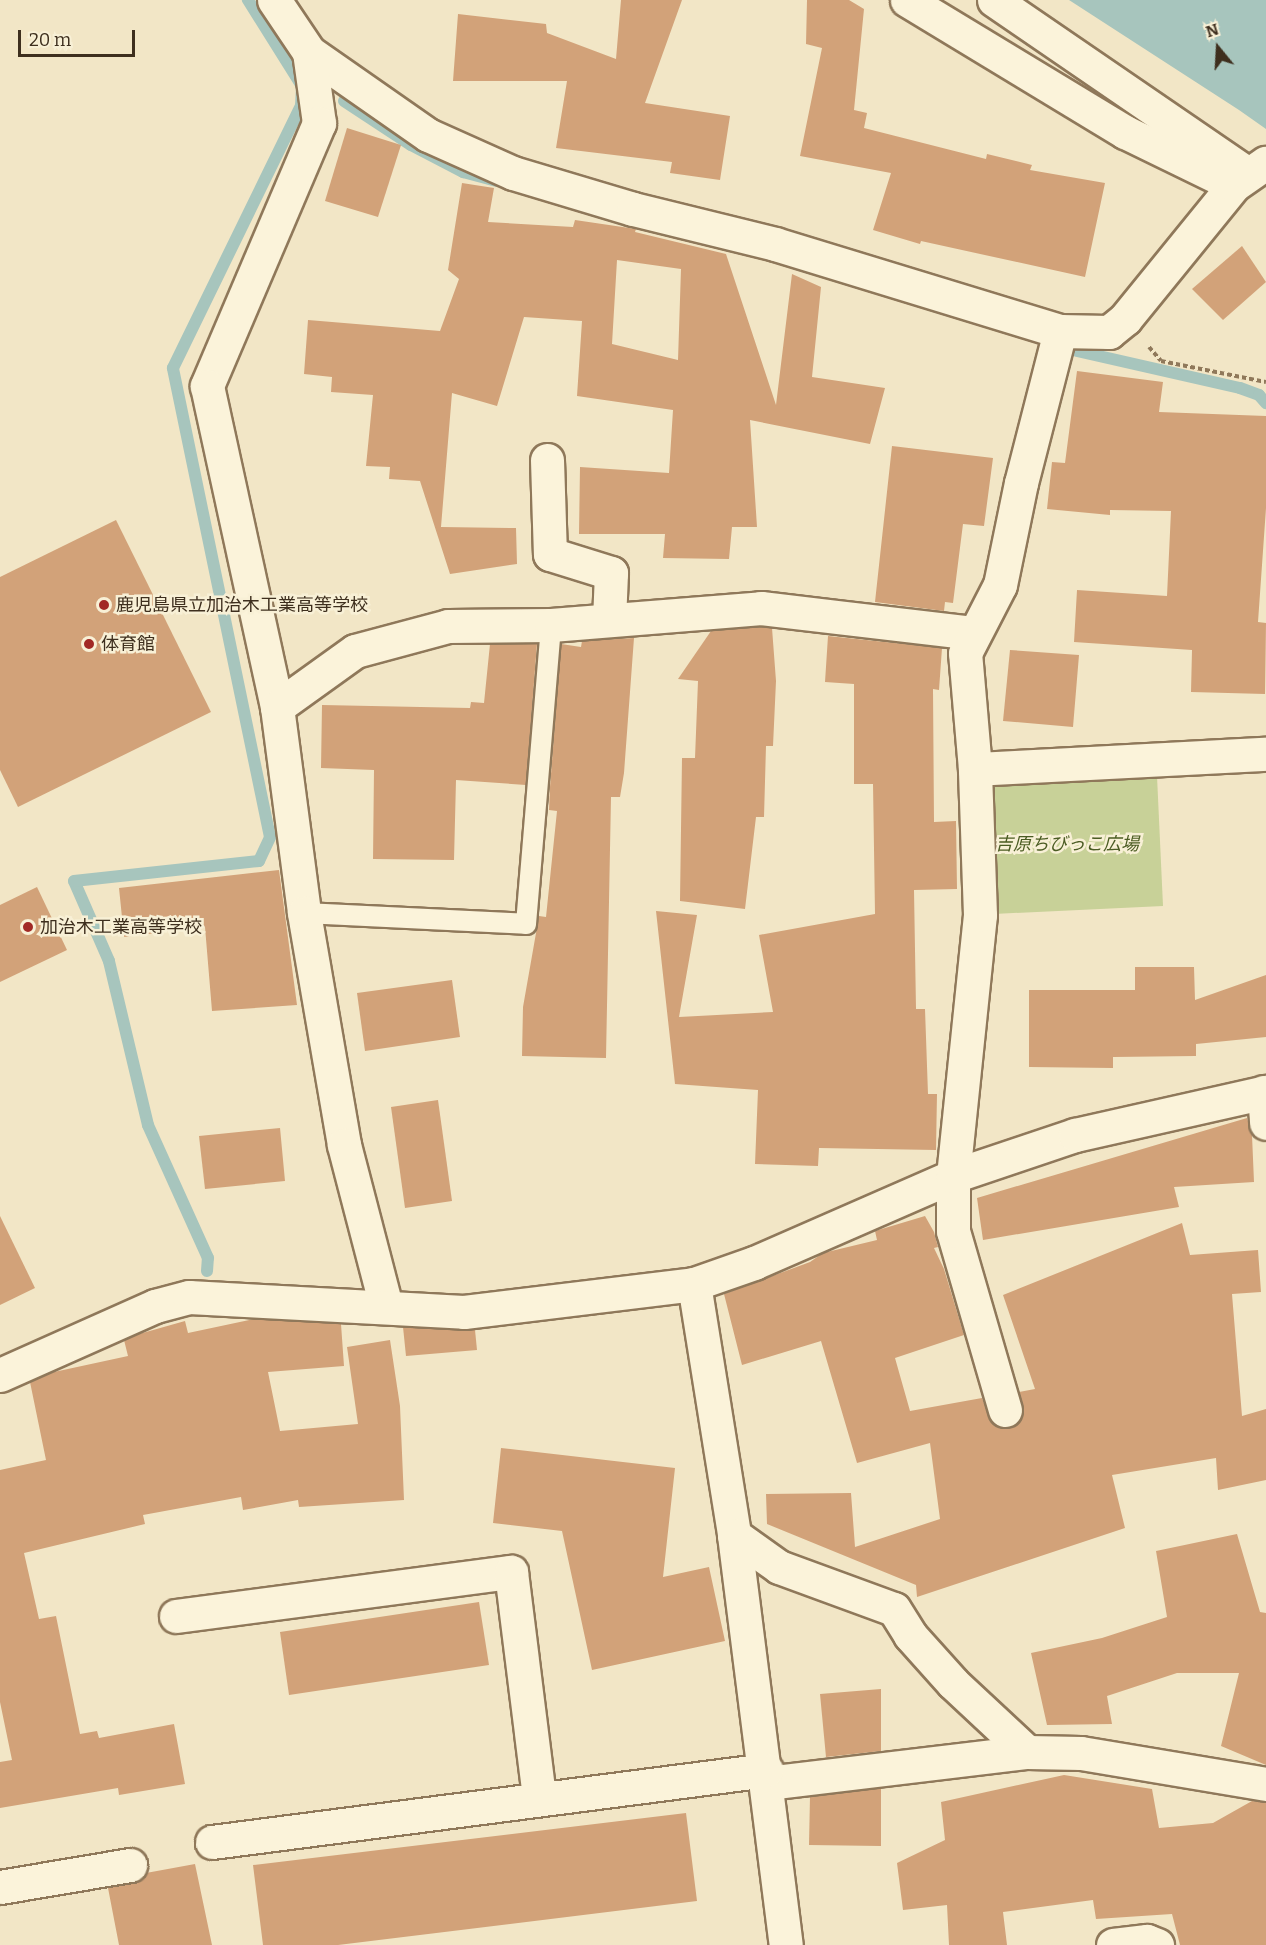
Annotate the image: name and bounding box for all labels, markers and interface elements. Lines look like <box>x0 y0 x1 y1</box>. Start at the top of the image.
scale bar <box>21 18 138 56</box>
north arrow <box>1188 18 1248 78</box>
text: N <box>1203 19 1221 41</box>
text: 20 m <box>29 29 71 51</box>
place label: 鹿児島県立加治木工業高等学校 <box>116 594 368 616</box>
marker: 鹿児島県立加治木工業高等学校 <box>97 598 111 612</box>
place label: 体育館 <box>101 633 155 655</box>
marker: 体育館 <box>82 637 96 651</box>
park label: 吉原ちびっこ広場 <box>995 833 1139 855</box>
place label: 加治木工業高等学校 <box>40 916 202 938</box>
marker: 加治木工業高等学校 <box>21 920 35 934</box>

